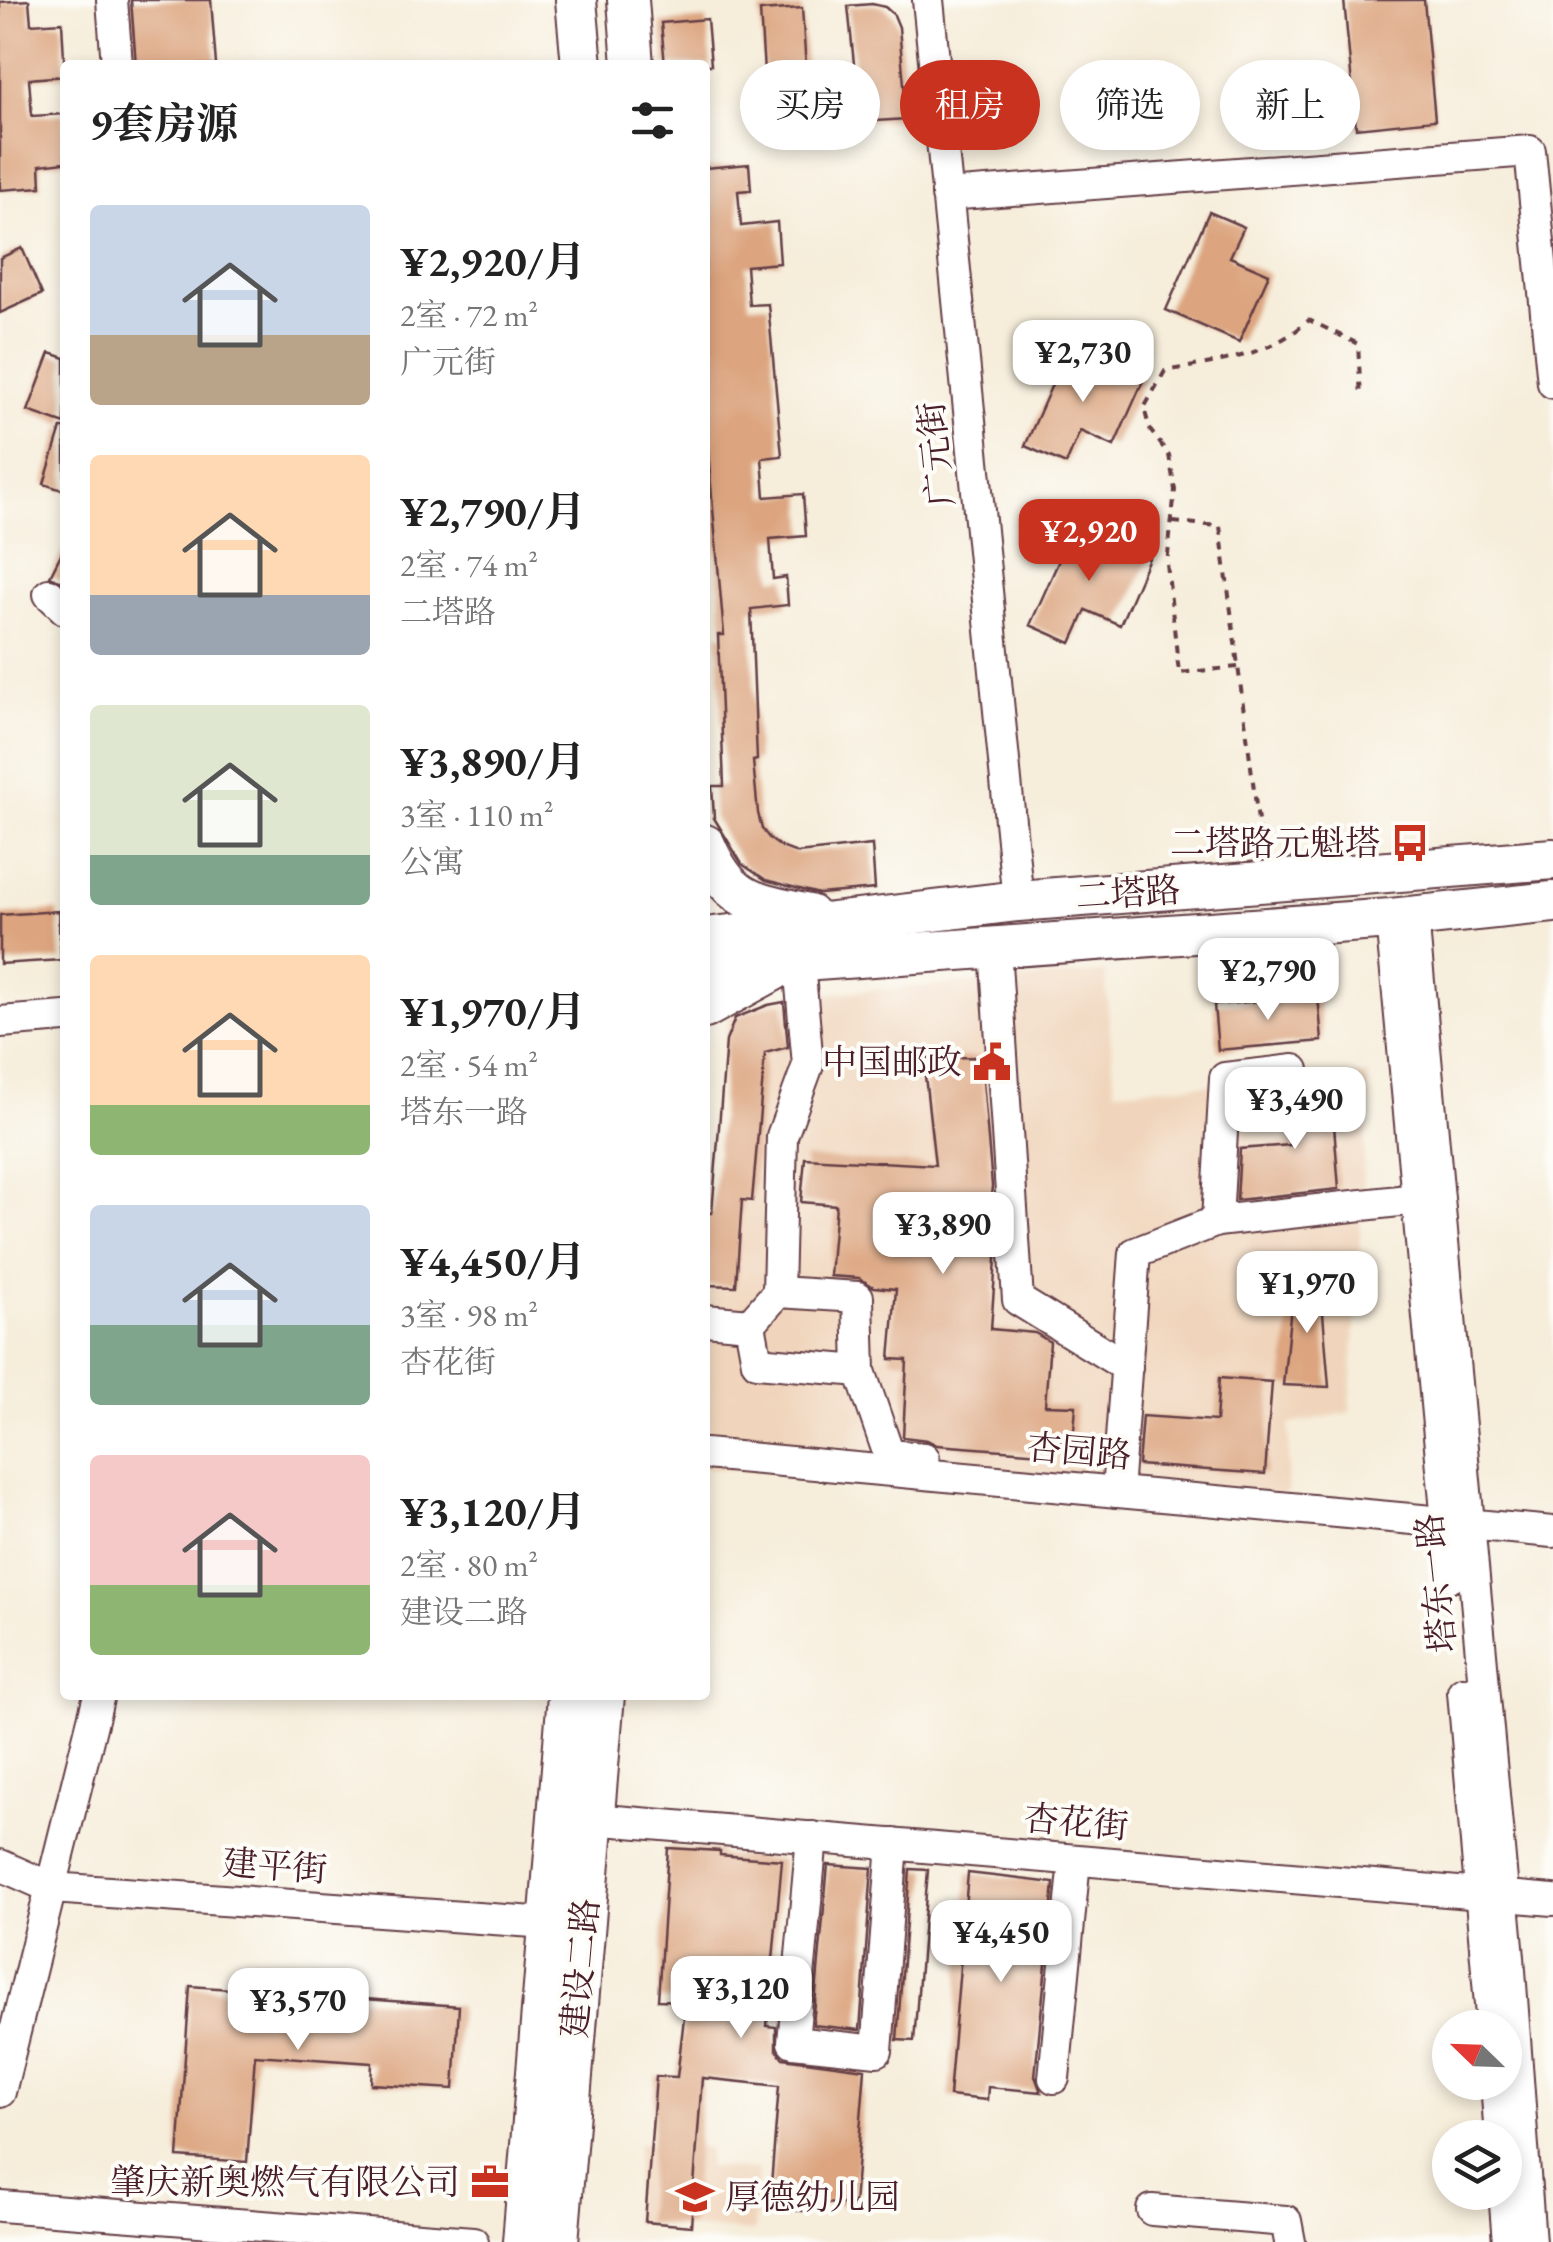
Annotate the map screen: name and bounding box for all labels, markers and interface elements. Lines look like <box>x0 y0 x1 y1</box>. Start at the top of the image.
chip: 买房 <box>740 60 880 150</box>
chip: 租房 <box>900 60 1040 150</box>
chip: 筛选 <box>1060 60 1200 150</box>
chip: 新上 <box>1220 60 1360 150</box>
icon: filters <box>625 93 680 148</box>
text: 9套房源 <box>90 96 238 151</box>
text: ¥2,920/月 <box>400 234 586 289</box>
icon: home <box>170 245 290 365</box>
text: 2室 · 72 m² <box>400 294 538 336</box>
pin: ¥2,730 <box>1002 320 1164 405</box>
text: ¥2,730 <box>1035 331 1131 373</box>
text: 广元街 <box>400 341 496 383</box>
street label: 广元街 <box>908 399 963 509</box>
text: ¥2,790/月 <box>400 484 586 539</box>
icon: home <box>170 495 290 615</box>
pin: ¥2,920 <box>1008 499 1170 584</box>
text: ¥2,920 <box>1041 510 1137 552</box>
text: 2室 · 74 m² <box>400 544 538 586</box>
text: 二塔路 <box>400 591 496 633</box>
text: ¥3,890/月 <box>400 734 586 789</box>
icon: home <box>170 745 290 865</box>
text: 3室 · 110 m² <box>400 794 554 836</box>
place label: 二塔路元魁塔 <box>1170 820 1380 865</box>
bus stop icon: 二塔路元魁塔 <box>1389 822 1431 864</box>
text: 公寓 <box>400 841 464 883</box>
street label: 二塔路 <box>1074 866 1182 919</box>
pin: ¥2,790 <box>1187 938 1349 1023</box>
text: ¥2,790 <box>1220 949 1316 991</box>
text: ¥1,970/月 <box>400 984 586 1039</box>
icon: home <box>170 995 290 1115</box>
place label: 中国邮政 <box>822 1039 962 1084</box>
public building icon: 中国邮政 <box>971 1041 1013 1083</box>
text: 2室 · 54 m² <box>400 1044 538 1086</box>
pin: ¥3,490 <box>1214 1067 1376 1152</box>
text: ¥3,490 <box>1247 1078 1343 1120</box>
text: 塔东一路 <box>400 1091 528 1133</box>
pin: ¥3,890 <box>862 1192 1024 1277</box>
text: ¥3,890 <box>895 1203 991 1245</box>
text: ¥4,450/月 <box>400 1234 586 1289</box>
icon: home <box>170 1245 290 1365</box>
pin: ¥1,970 <box>1226 1251 1388 1336</box>
text: ¥1,970 <box>1259 1262 1355 1304</box>
text: 3室 · 98 m² <box>400 1294 538 1336</box>
text: 杏花街 <box>400 1341 496 1383</box>
street label: 杏园路 <box>1025 1424 1133 1477</box>
text: ¥3,120/月 <box>400 1484 586 1539</box>
icon: home <box>170 1495 290 1615</box>
street label: 塔东一路 <box>1406 1511 1465 1655</box>
text: 2室 · 80 m² <box>400 1544 538 1586</box>
text: 建设二路 <box>400 1591 528 1633</box>
street label: 杏花街 <box>1022 1795 1130 1848</box>
street label: 建平街 <box>221 1839 329 1892</box>
street label: 建设二路 <box>551 1896 608 2040</box>
pin: ¥4,450 <box>920 1900 1082 1985</box>
text: ¥4,450 <box>953 1911 1049 1953</box>
pin: ¥3,120 <box>660 1956 822 2041</box>
text: ¥3,120 <box>693 1967 789 2009</box>
pin: ¥3,570 <box>217 1968 379 2053</box>
text: ¥3,570 <box>250 1979 346 2021</box>
north arrow <box>1432 2010 1522 2100</box>
map controls <box>1432 2010 1522 2210</box>
button: layers <box>1432 2120 1522 2210</box>
place label: 肇庆新奥燃气有限公司 <box>110 2159 460 2204</box>
office icon: 肇庆新奥燃气有限公司 <box>469 2161 511 2203</box>
place label: 厚德幼儿园 <box>725 2174 900 2219</box>
school or university icon: 厚德幼儿园 <box>674 2176 716 2218</box>

